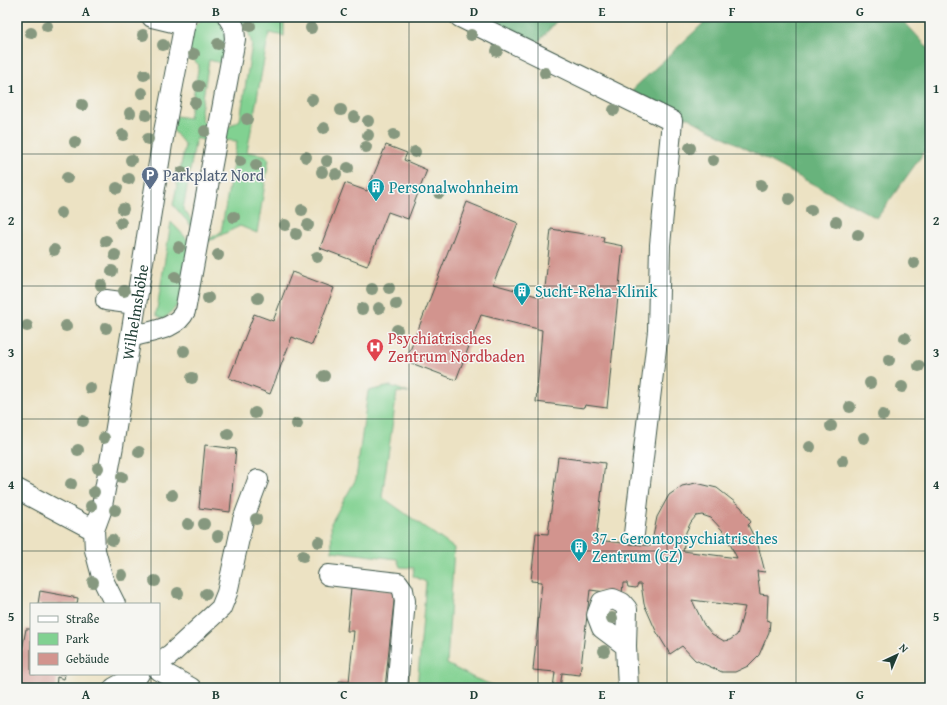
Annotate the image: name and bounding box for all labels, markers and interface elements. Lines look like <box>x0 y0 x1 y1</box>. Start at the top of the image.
text: A <box>82 2 91 21</box>
text: B <box>212 2 220 21</box>
text: C <box>340 2 348 21</box>
text: D <box>470 2 478 21</box>
text: E <box>599 2 606 21</box>
text: F <box>729 2 736 21</box>
text: G <box>856 2 864 21</box>
text: 1 <box>8 79 14 98</box>
text: 1 <box>933 79 939 98</box>
place label: Parkplatz Nord <box>163 163 265 187</box>
parking icon: Parkplatz Nord <box>140 165 160 190</box>
place label: Personalwohnheim <box>389 175 519 199</box>
building icon: Personalwohnheim <box>366 177 386 202</box>
text: 2 <box>8 211 15 230</box>
text: 2 <box>933 211 940 230</box>
street label: Wilhelmshöhe <box>115 262 154 362</box>
place label: Sucht-Reha-Klinik <box>535 279 658 303</box>
building icon: Sucht-Reha-Klinik <box>512 281 532 306</box>
place label: Psychiatrisches Zentrum Nordbaden <box>388 326 525 368</box>
hospital icon: Psychiatrisches Zentrum Nordbaden <box>365 337 385 362</box>
text: 3 <box>8 343 14 362</box>
text: 3 <box>933 343 939 362</box>
text: 4 <box>8 475 15 494</box>
text: 4 <box>933 475 940 494</box>
place label: 37 - Gerontopsychiatrisches Zentrum (GZ) <box>592 526 778 568</box>
building icon: 37 - Gerontopsychiatrisches Zentrum (GZ) <box>569 537 589 562</box>
legend <box>30 603 160 675</box>
text: 5 <box>8 607 15 626</box>
text: 5 <box>933 607 940 626</box>
text: Straße <box>66 610 100 627</box>
text: Park <box>66 630 90 647</box>
north arrow <box>877 635 917 675</box>
text: N <box>896 639 913 657</box>
text: Gebäude <box>66 650 109 667</box>
text: A <box>82 685 91 704</box>
text: B <box>212 685 220 704</box>
text: C <box>340 685 348 704</box>
text: D <box>470 685 478 704</box>
text: E <box>599 685 606 704</box>
text: F <box>729 685 736 704</box>
text: G <box>856 685 864 704</box>

